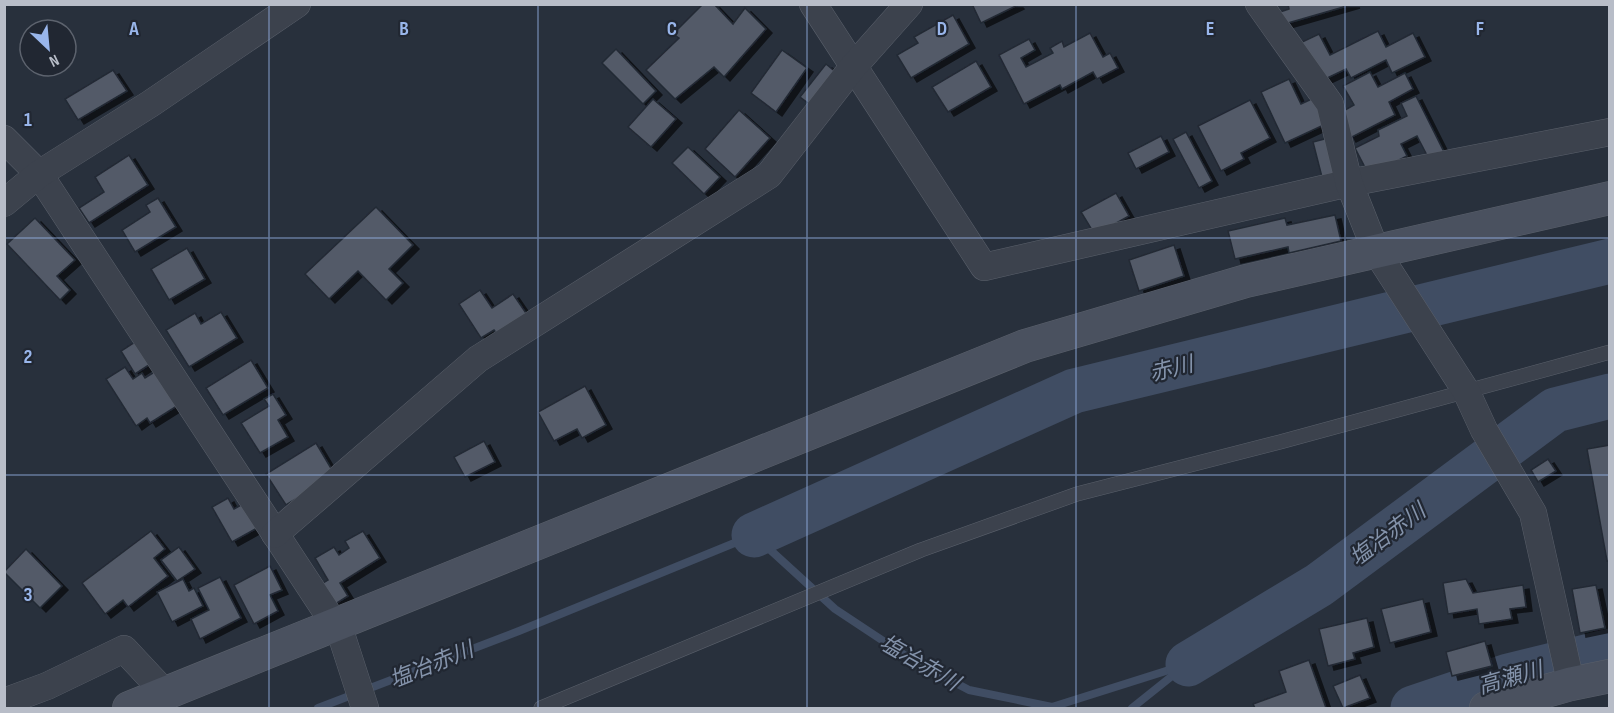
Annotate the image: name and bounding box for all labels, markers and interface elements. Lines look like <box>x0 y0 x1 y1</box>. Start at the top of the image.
text: A <box>128 17 139 41</box>
text: B <box>399 17 409 41</box>
text: C <box>667 17 677 41</box>
text: D <box>937 17 947 41</box>
text: E <box>1206 17 1214 41</box>
text: F <box>1476 17 1484 41</box>
north arrow <box>18 18 78 78</box>
text: N <box>46 50 62 71</box>
text: 1 <box>24 108 32 132</box>
text: 2 <box>24 345 32 369</box>
water label: 赤川 <box>1147 351 1198 388</box>
water label: 塩冶赤川 <box>1345 497 1433 572</box>
text: 3 <box>24 583 33 607</box>
water label: 塩冶赤川 <box>874 630 966 698</box>
water label: 塩冶赤川 <box>386 636 479 694</box>
water label: 高瀬川 <box>1475 656 1548 701</box>

